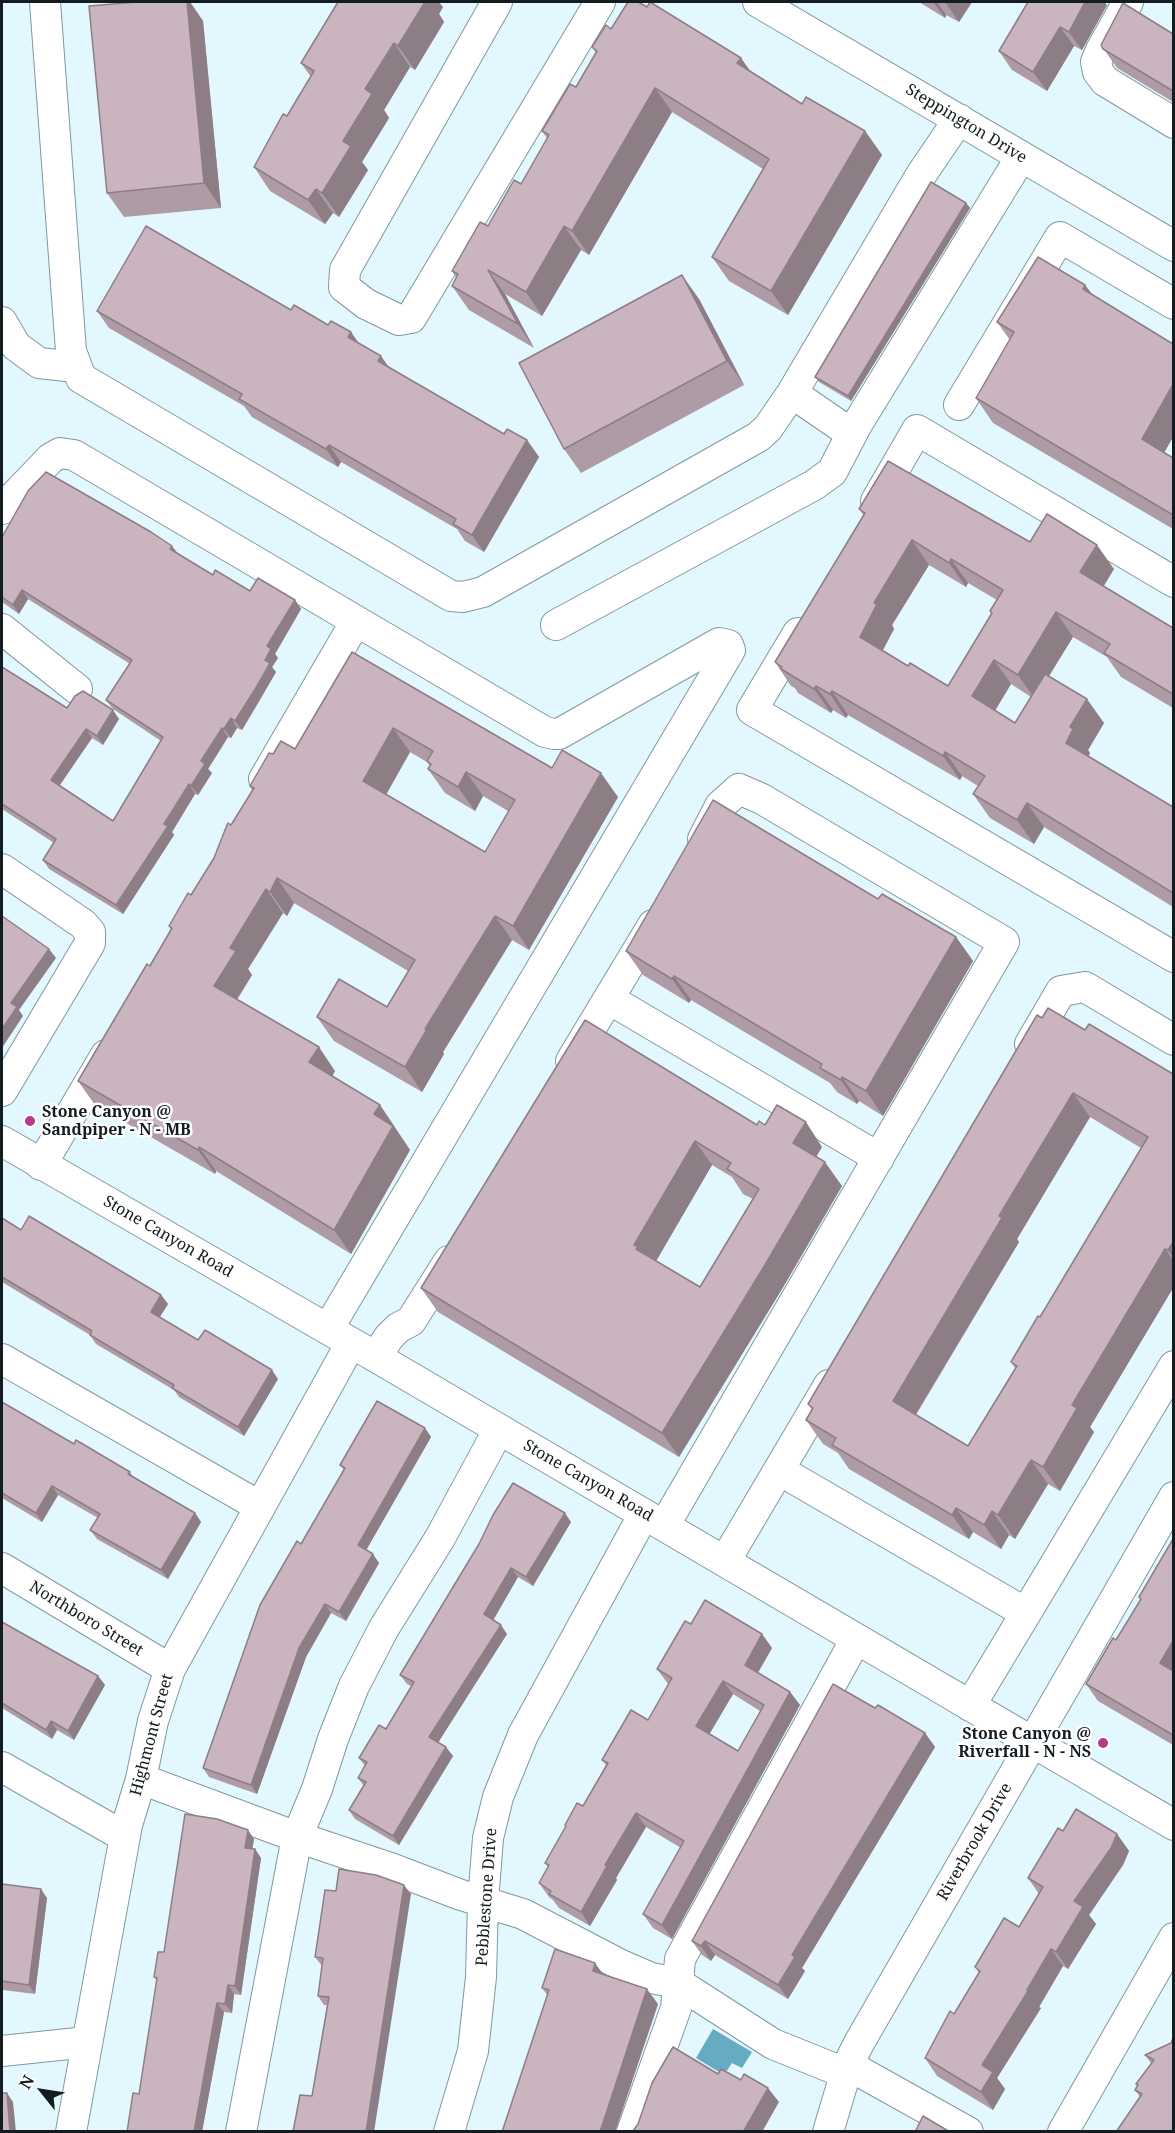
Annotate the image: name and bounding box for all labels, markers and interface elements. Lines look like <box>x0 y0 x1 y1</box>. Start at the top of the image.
street label: Steppington Drive <box>902 80 1030 168</box>
place label: Stone Canyon @ Sandpiper - N - MB <box>42 1102 191 1140</box>
marker: Stone Canyon @ Sandpiper - N - MB <box>23 1114 37 1128</box>
street label: Stone Canyon Road <box>100 1192 236 1282</box>
street label: Stone Canyon Road <box>520 1436 656 1526</box>
street label: Northboro Street <box>26 1577 146 1661</box>
street label: Highmont Street <box>126 1672 178 1798</box>
place label: Stone Canyon @ Riverfall - N - NS <box>958 1724 1091 1762</box>
marker: Stone Canyon @ Riverfall - N - NS <box>1096 1736 1110 1750</box>
street label: Riverbrook Drive <box>934 1780 1016 1904</box>
street label: Pebblestone Drive <box>473 1827 501 1967</box>
north arrow <box>12 2061 72 2121</box>
text: N <box>14 2071 39 2093</box>

